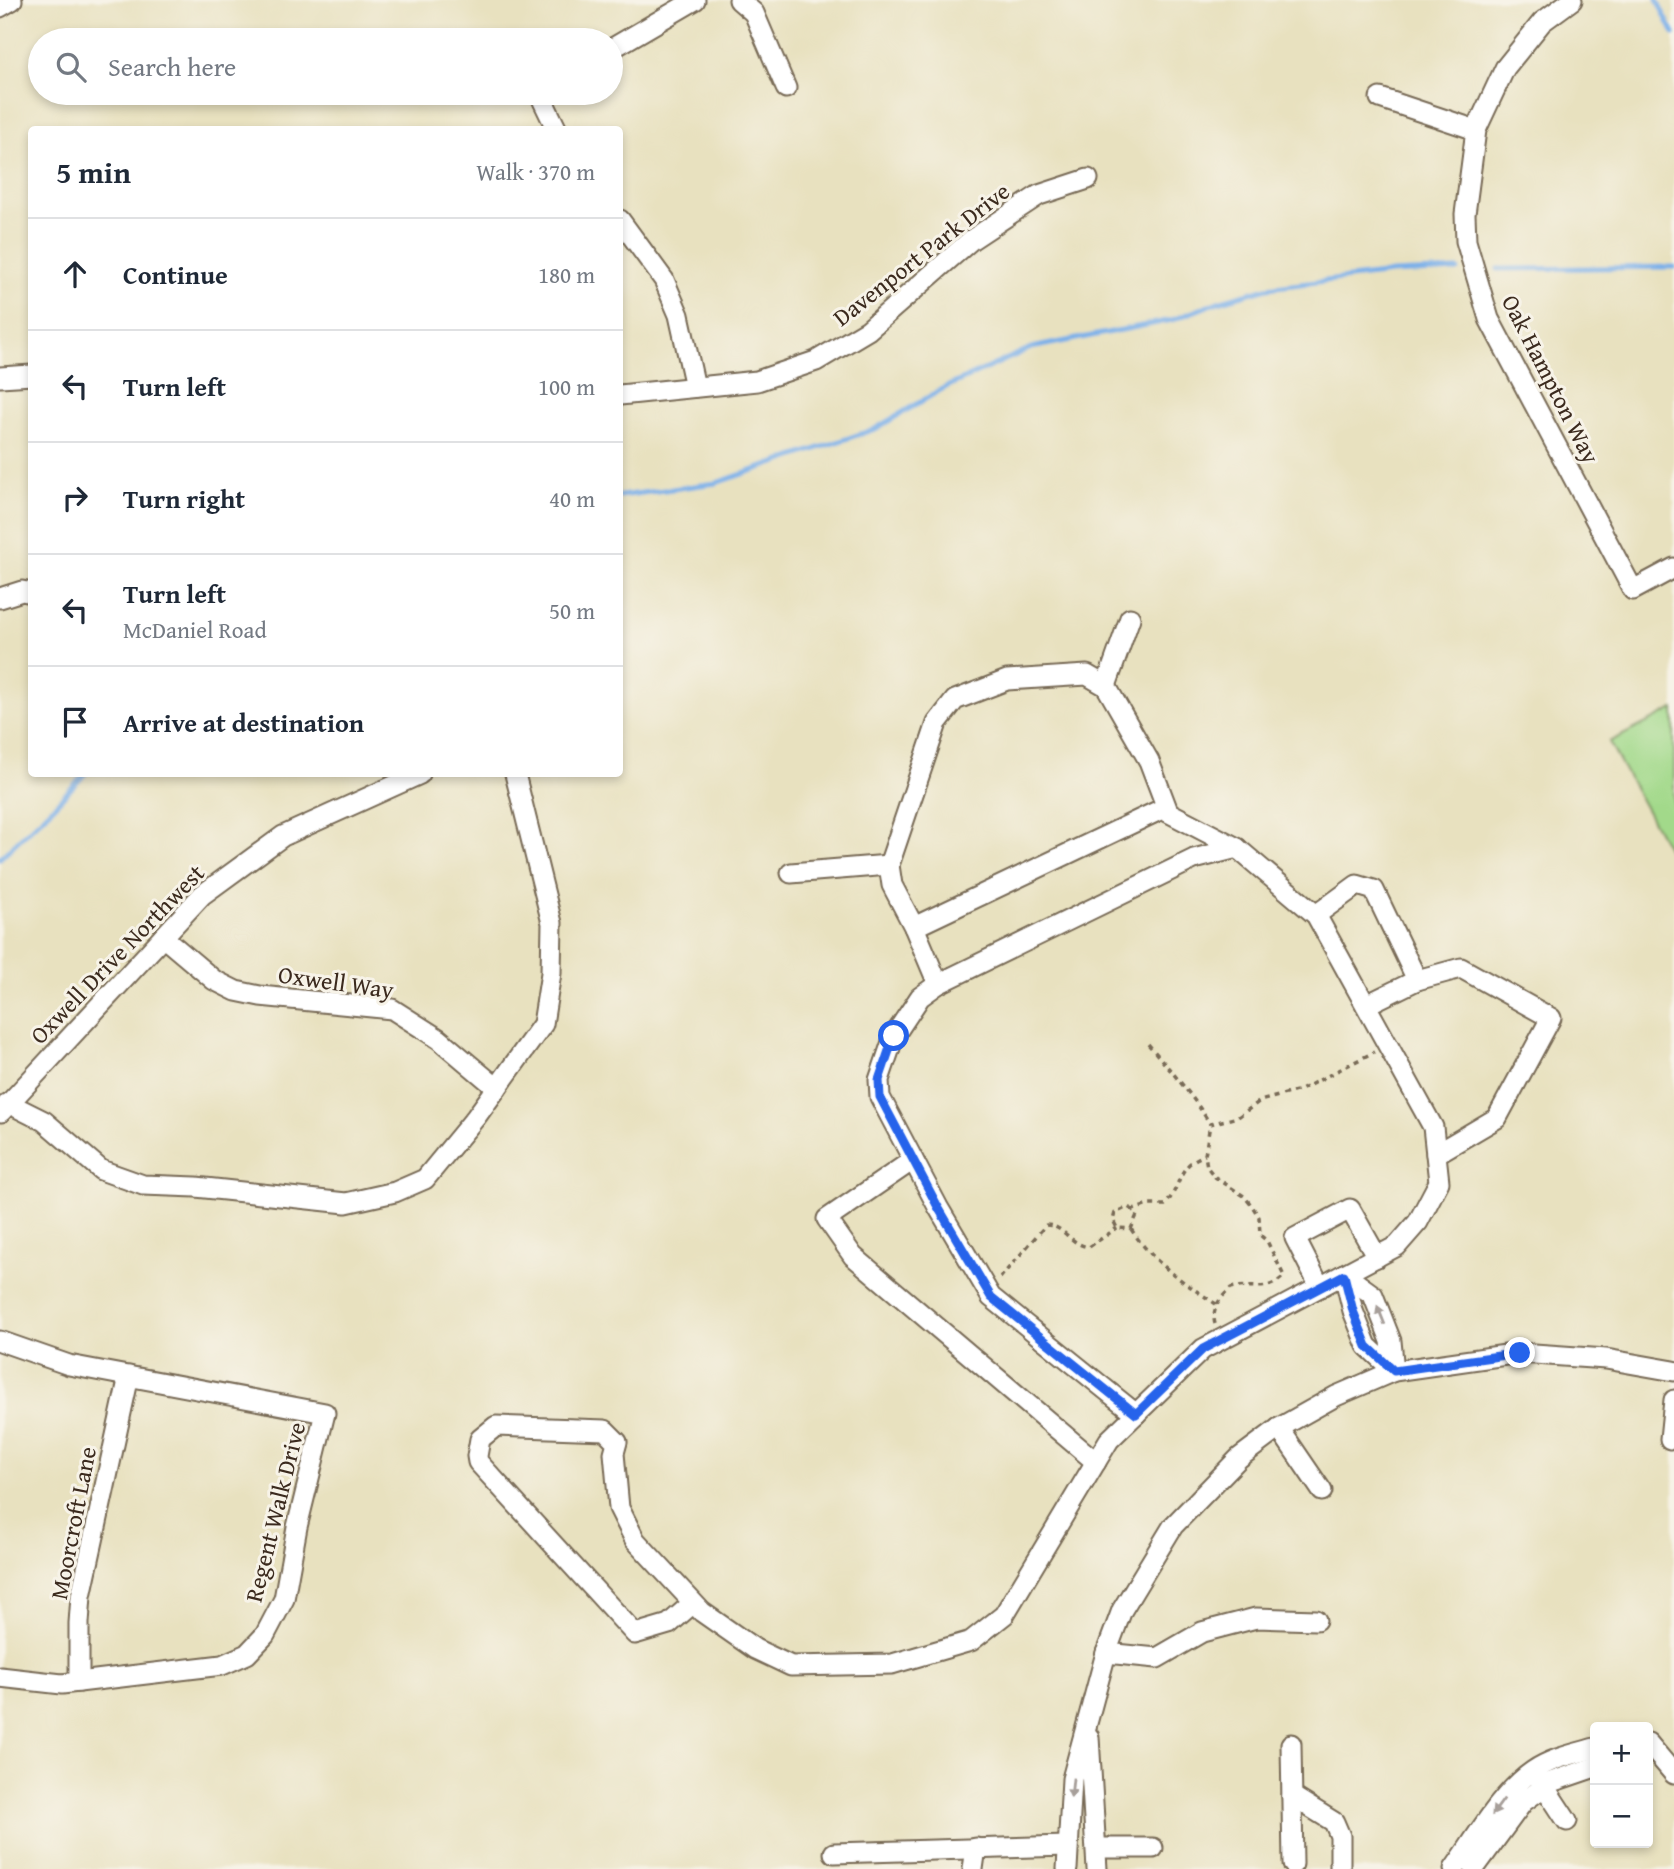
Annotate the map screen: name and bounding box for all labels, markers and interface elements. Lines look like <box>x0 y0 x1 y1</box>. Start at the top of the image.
search box <box>28 28 623 105</box>
text: Search here <box>108 47 236 86</box>
icon: search <box>52 48 90 86</box>
text: 5 min <box>56 150 131 194</box>
text: Walk · 370 m <box>476 155 595 188</box>
street label: Davenport Park Drive <box>825 174 1017 334</box>
icon: ahead <box>56 255 94 293</box>
text: Continue <box>123 255 228 294</box>
text: 180 m <box>538 258 595 291</box>
street label: Oak Hampton Way <box>1493 288 1609 470</box>
icon: left <box>56 367 94 405</box>
text: Turn left <box>123 367 226 406</box>
text: 100 m <box>538 370 595 403</box>
icon: right <box>56 479 94 517</box>
text: Turn right <box>123 479 245 518</box>
text: 40 m <box>549 482 595 515</box>
text: Turn left <box>123 574 226 613</box>
icon: left <box>56 591 94 629</box>
text: 50 m <box>549 594 595 627</box>
text: McDaniel Road <box>123 613 267 646</box>
icon: arrive <box>56 703 94 741</box>
text: Arrive at destination <box>123 703 364 742</box>
street label: Oxwell Drive Northwest <box>22 856 213 1052</box>
street label: Oxwell Way <box>276 957 396 1007</box>
route start <box>878 1020 909 1051</box>
one-way arrow <box>1376 1305 1387 1326</box>
route end <box>1504 1337 1535 1368</box>
street label: Regent Walk Drive <box>236 1418 314 1606</box>
street label: Moorcroft Lane <box>41 1443 105 1603</box>
map controls <box>1590 1722 1653 1848</box>
button: + <box>1590 1722 1653 1785</box>
one-way arrow <box>1066 1777 1077 1799</box>
button: − <box>1590 1785 1653 1848</box>
one-way arrow <box>1492 1798 1506 1816</box>

